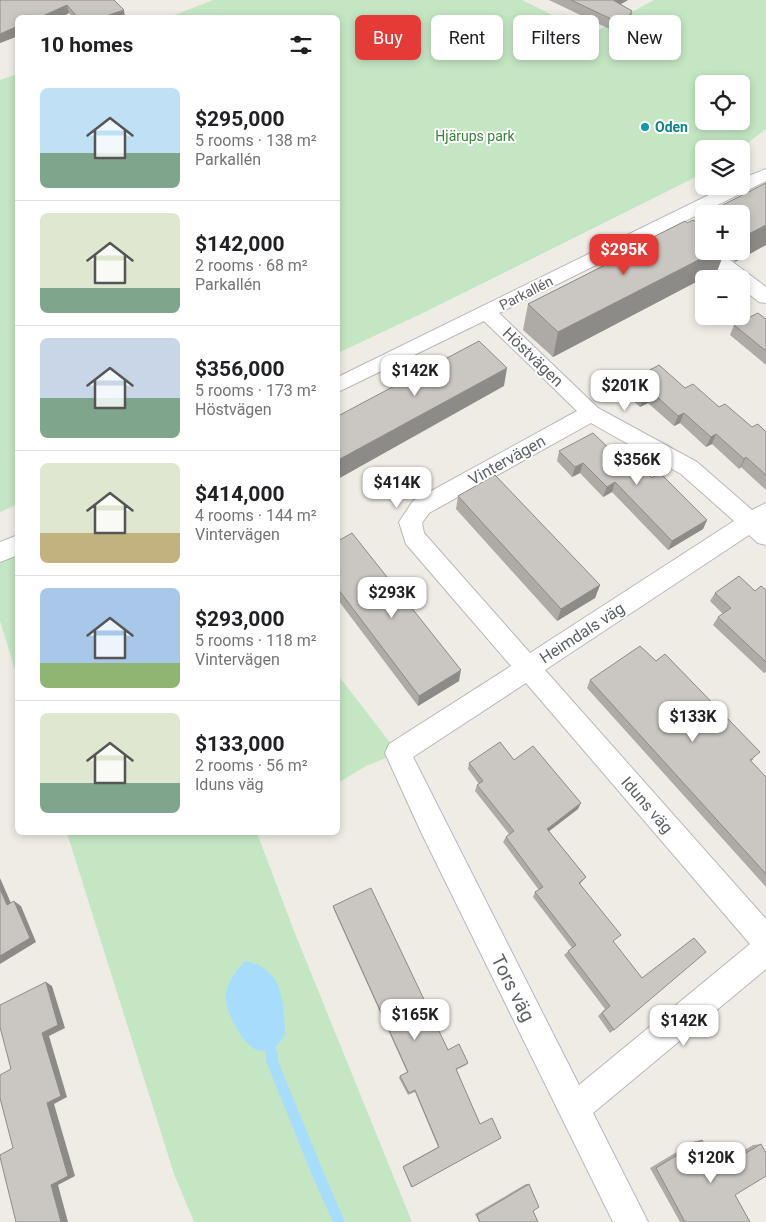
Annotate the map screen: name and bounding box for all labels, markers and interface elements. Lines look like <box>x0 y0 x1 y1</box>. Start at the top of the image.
chip: Buy <box>355 15 421 60</box>
chip: Rent <box>431 15 503 60</box>
chip: Filters <box>513 15 599 60</box>
chip: New <box>609 15 681 60</box>
icon: filters <box>287 31 315 59</box>
text: 10 homes <box>40 33 133 57</box>
map controls <box>695 75 750 325</box>
button: locate <box>695 75 750 130</box>
text: $295,000 <box>195 107 285 131</box>
icon: home <box>80 108 140 168</box>
place label: Oden <box>655 119 688 135</box>
marker: Oden <box>639 121 651 133</box>
park label: Hjärups park <box>435 128 516 144</box>
text: 5 rooms · 138 m² <box>195 131 317 150</box>
button: layers <box>695 140 750 195</box>
text: Parkallén <box>195 150 261 169</box>
button: + <box>695 205 750 260</box>
text: $142,000 <box>195 232 285 256</box>
icon: home <box>80 233 140 293</box>
pin: $295K <box>589 234 659 276</box>
text: $295K <box>601 240 647 259</box>
text: 2 rooms · 68 m² <box>195 256 308 275</box>
button: − <box>695 270 750 325</box>
street label: Parkallén <box>497 273 555 313</box>
text: Parkallén <box>195 275 261 294</box>
street label: Höstvägen <box>499 324 567 390</box>
pin: $142K <box>380 354 450 397</box>
text: $356,000 <box>195 357 285 381</box>
icon: home <box>80 358 140 418</box>
text: $142K <box>392 361 438 380</box>
pin: $201K <box>590 370 660 412</box>
text: $201K <box>602 376 648 395</box>
text: 5 rooms · 173 m² <box>195 381 317 400</box>
text: Höstvägen <box>195 400 272 419</box>
street label: Vintervägen <box>465 431 549 489</box>
pin: $356K <box>602 444 672 486</box>
text: $356K <box>614 450 660 469</box>
pin: $414K <box>362 466 432 509</box>
text: $414K <box>374 473 420 492</box>
text: $414,000 <box>195 482 285 506</box>
icon: home <box>80 483 140 543</box>
text: 4 rooms · 144 m² <box>195 506 317 525</box>
text: Vintervägen <box>195 525 280 544</box>
pin: $293K <box>357 576 427 619</box>
text: $293K <box>369 583 415 602</box>
street label: Heimdals väg <box>536 599 628 667</box>
text: $293,000 <box>195 607 285 631</box>
icon: home <box>80 608 140 668</box>
text: 5 rooms · 118 m² <box>195 631 317 650</box>
text: Vintervägen <box>195 650 280 669</box>
pin: $133K <box>658 700 728 743</box>
text: $133K <box>670 707 716 726</box>
text: $133,000 <box>195 732 285 756</box>
icon: home <box>80 733 140 793</box>
text: 2 rooms · 56 m² <box>195 756 308 775</box>
street label: Iduns väg <box>617 773 677 837</box>
text: Iduns väg <box>195 775 264 794</box>
street label: Tors väg <box>486 951 540 1025</box>
pin: $165K <box>380 998 450 1041</box>
pin: $142K <box>649 1004 719 1047</box>
text: $165K <box>392 1005 438 1024</box>
text: $142K <box>661 1011 707 1030</box>
pin: $120K <box>676 1142 746 1184</box>
text: $120K <box>688 1148 734 1167</box>

